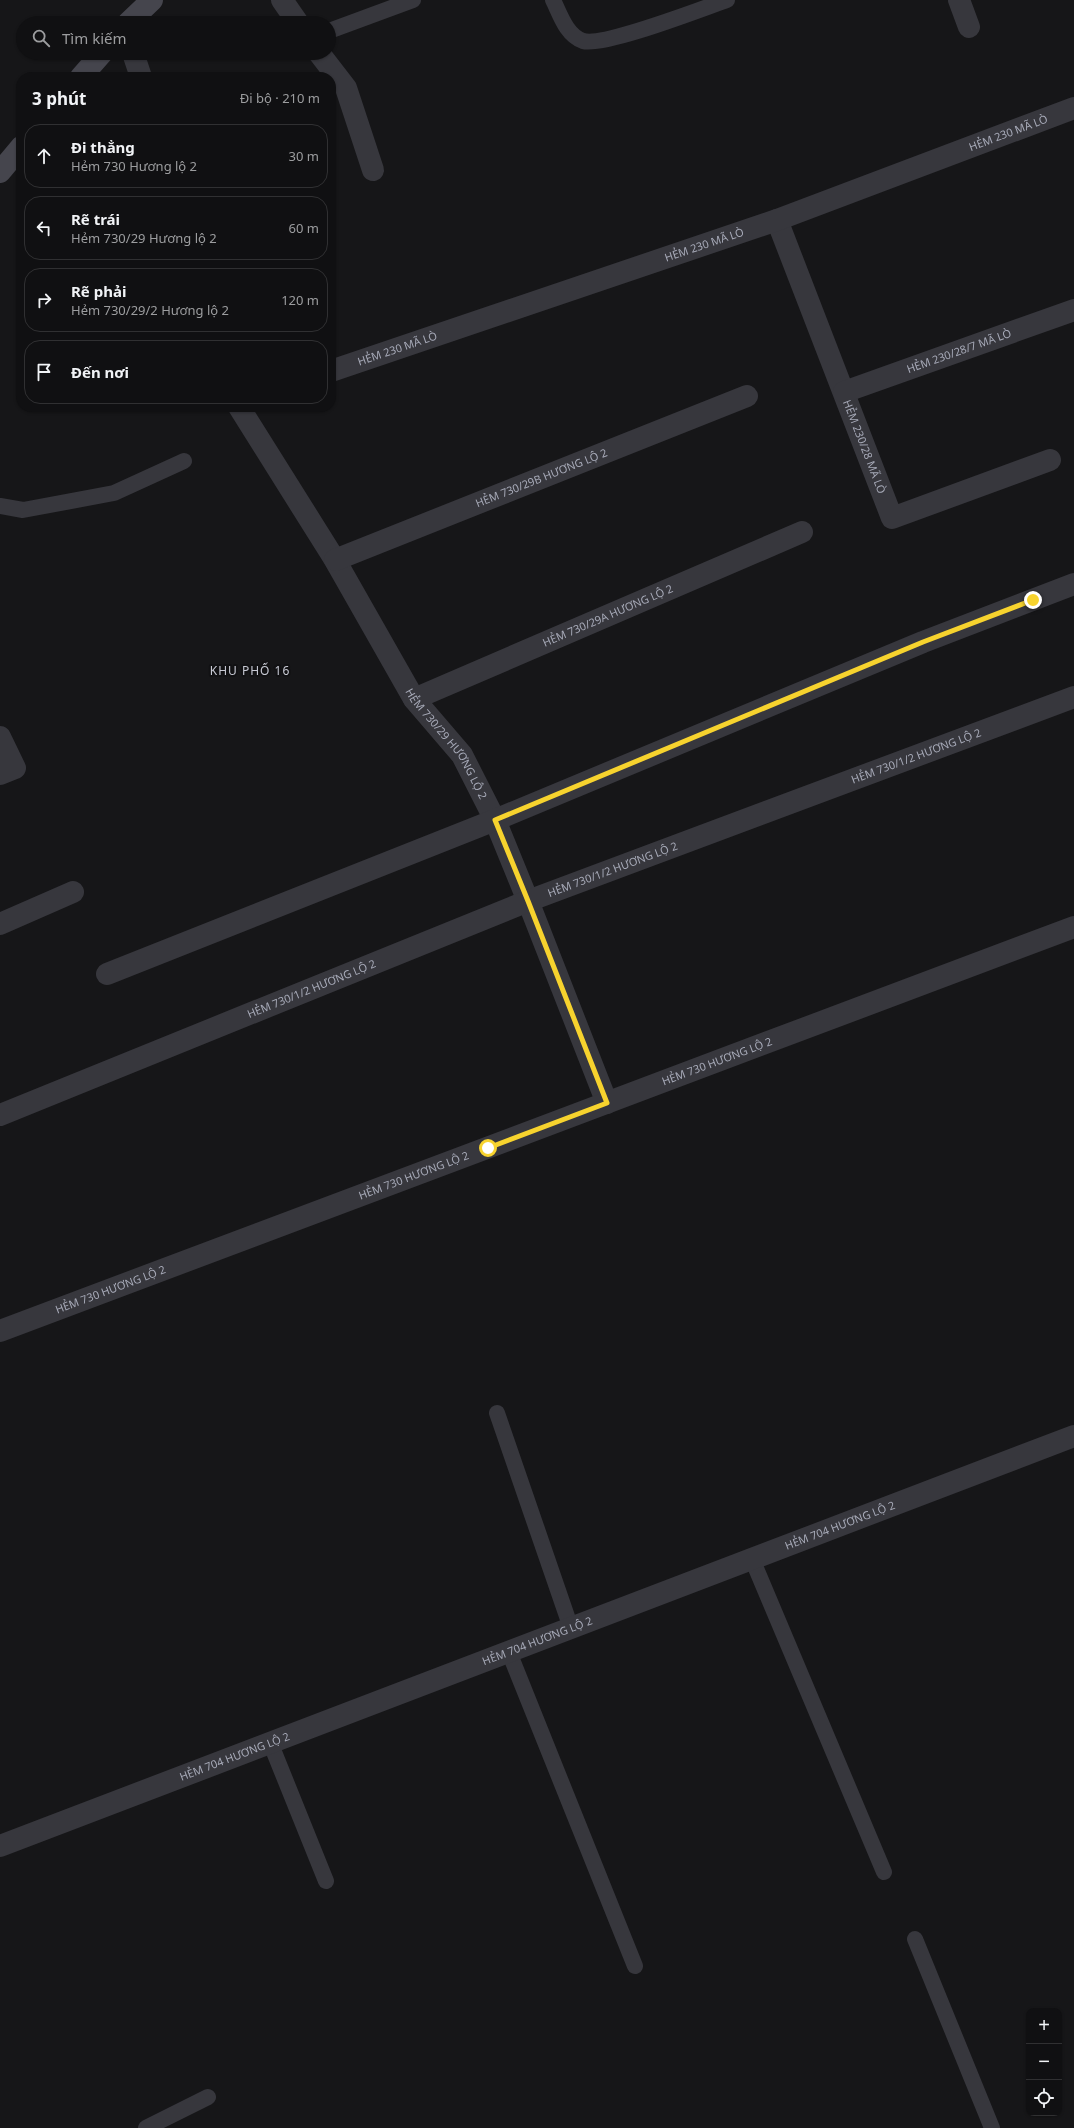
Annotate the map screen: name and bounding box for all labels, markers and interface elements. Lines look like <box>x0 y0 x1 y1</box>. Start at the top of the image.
search box <box>16 16 336 60</box>
icon: search <box>30 27 52 49</box>
text: Tìm kiếm <box>62 28 127 48</box>
text: 3 phút <box>32 87 86 110</box>
text: Đi bộ · 210 m <box>240 89 320 107</box>
street label: HẺM 230 MÃ LÒ <box>967 111 1050 154</box>
text: Đi thẳng <box>71 137 135 157</box>
icon: ahead <box>33 145 55 167</box>
text: 30 m <box>289 147 319 165</box>
text: Hẻm 730 Hương lộ 2 <box>71 157 197 175</box>
text: Rẽ trái <box>71 209 120 229</box>
icon: left <box>33 217 55 239</box>
text: 60 m <box>289 219 319 237</box>
street label: HẺM 230 MÃ LÒ <box>662 224 746 265</box>
text: Hẻm 730/29 Hương lộ 2 <box>71 229 217 247</box>
text: Rẽ phải <box>71 281 126 301</box>
icon: right <box>33 289 55 311</box>
text: 120 m <box>281 291 319 309</box>
text: Hẻm 730/29/2 Hương lộ 2 <box>71 301 229 319</box>
street label: HẺM 230/28/7 MÃ LÒ <box>904 325 1013 376</box>
street label: HẺM 230 MÃ LÒ <box>355 328 439 368</box>
icon: arrive <box>33 361 55 383</box>
text: Đến nơi <box>71 362 129 382</box>
street label: HẺM 230/28 MÃ LÒ <box>840 397 890 496</box>
street label: HẺM 730/29B HƯƠNG LỘ 2 <box>473 444 609 510</box>
street label: HẺM 730/29A HƯƠNG LỘ 2 <box>540 580 675 650</box>
route end <box>1024 591 1042 609</box>
district label: KHU PHỐ 16 <box>210 662 290 679</box>
street label: HẺM 730/29 HƯƠNG LỘ 2 <box>402 685 491 801</box>
street label: HẺM 730/1/2 HƯƠNG LỘ 2 <box>849 724 983 787</box>
street label: HẺM 730/1/2 HƯƠNG LỘ 2 <box>545 838 679 900</box>
street label: HẺM 730/1/2 HƯƠNG LỘ 2 <box>245 956 378 1021</box>
street label: HẺM 730 HƯƠNG LỘ 2 <box>659 1033 774 1088</box>
route start <box>479 1139 497 1157</box>
street label: HẺM 730 HƯƠNG LỘ 2 <box>356 1147 471 1202</box>
street label: HẺM 730 HƯƠNG LỘ 2 <box>53 1261 168 1317</box>
street label: HẺM 704 HƯƠNG LỘ 2 <box>782 1497 897 1553</box>
street label: HẺM 704 HƯƠNG LỘ 2 <box>480 1613 594 1668</box>
street label: HẺM 704 HƯƠNG LỘ 2 <box>177 1728 292 1784</box>
map controls <box>1026 2008 1062 2116</box>
button: + <box>1026 2008 1062 2044</box>
button: − <box>1026 2044 1062 2080</box>
button: locate <box>1026 2080 1062 2116</box>

